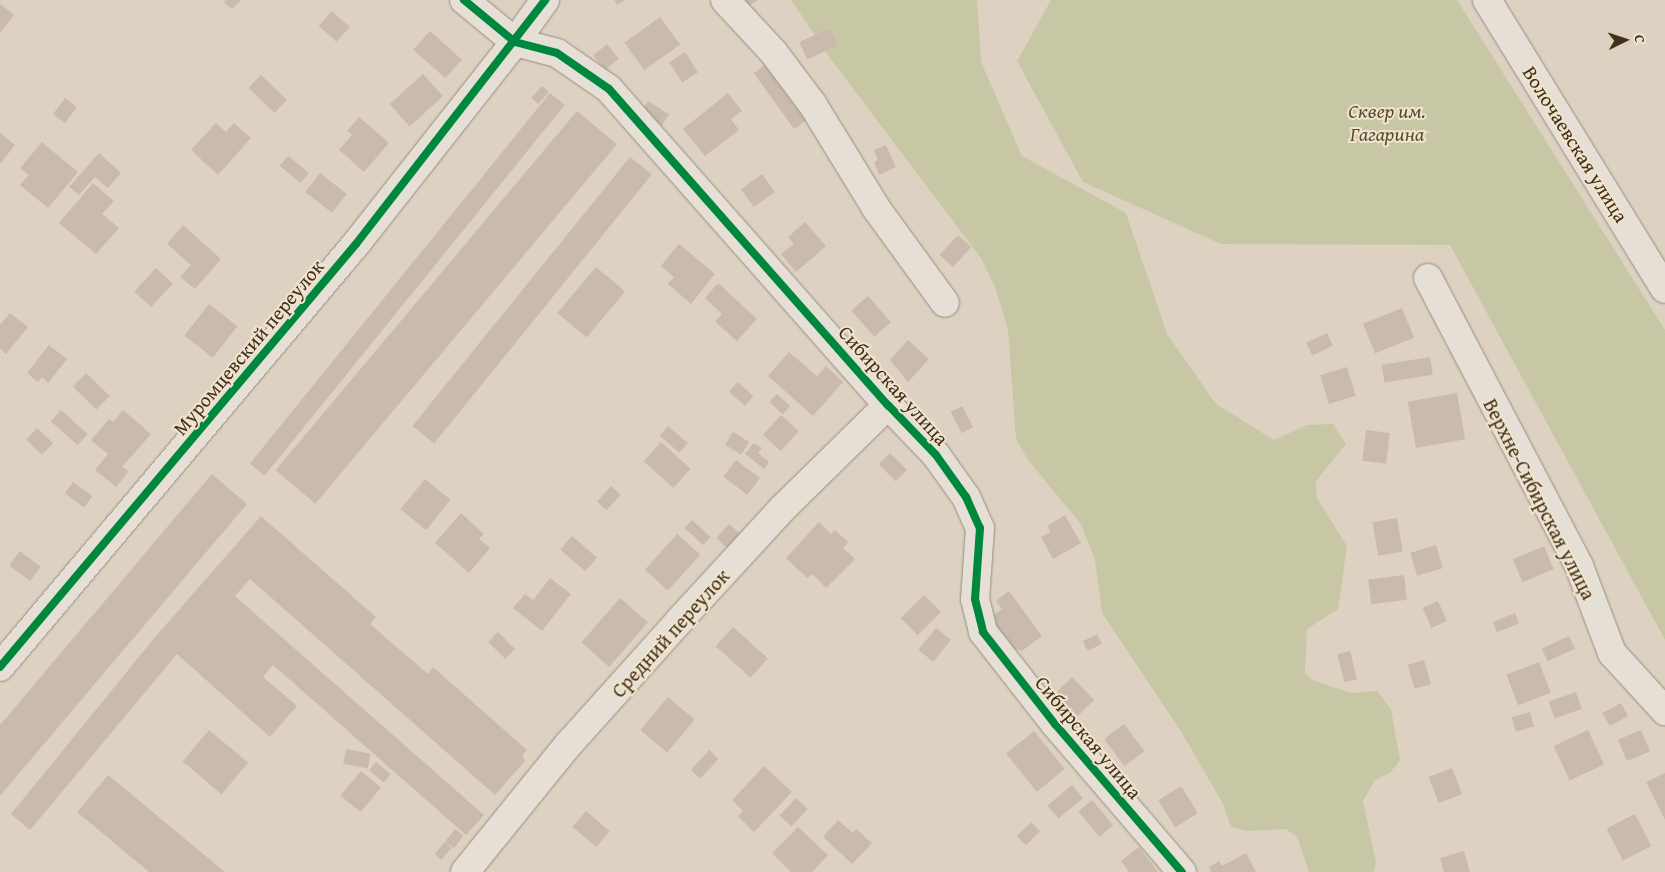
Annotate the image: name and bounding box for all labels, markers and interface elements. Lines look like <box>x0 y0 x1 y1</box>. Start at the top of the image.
north arrow <box>1600 15 1650 65</box>
text: С <box>1630 34 1650 44</box>
street label: Волочаевская улица <box>1518 62 1634 226</box>
park label: Сквер им. Гагарина <box>1348 99 1426 146</box>
street label: Муромцевский переулок <box>167 254 329 440</box>
street label: Сибирская улица <box>834 320 954 450</box>
street label: Верхне-Сибирская улица <box>1479 394 1601 604</box>
street label: Средний переулок <box>606 564 734 702</box>
street label: Сибирская улица <box>1031 671 1147 803</box>

